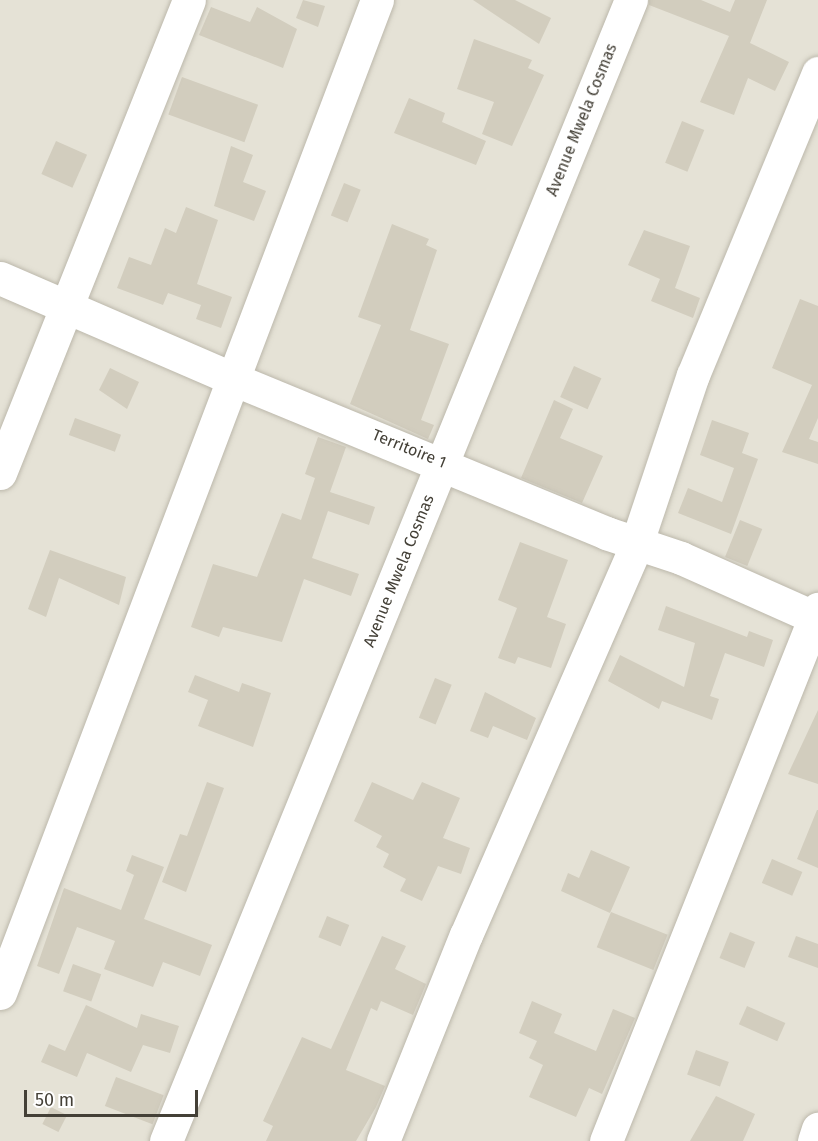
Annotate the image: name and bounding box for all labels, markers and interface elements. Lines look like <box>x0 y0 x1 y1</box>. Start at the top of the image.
street label: Avenue Mwela Cosmas <box>543 41 621 199</box>
street label: Territoire 1 <box>369 425 449 473</box>
street label: Avenue Mwela Cosmas <box>360 492 438 650</box>
scale bar <box>27 1078 201 1116</box>
text: 50 m <box>35 1089 74 1111</box>

